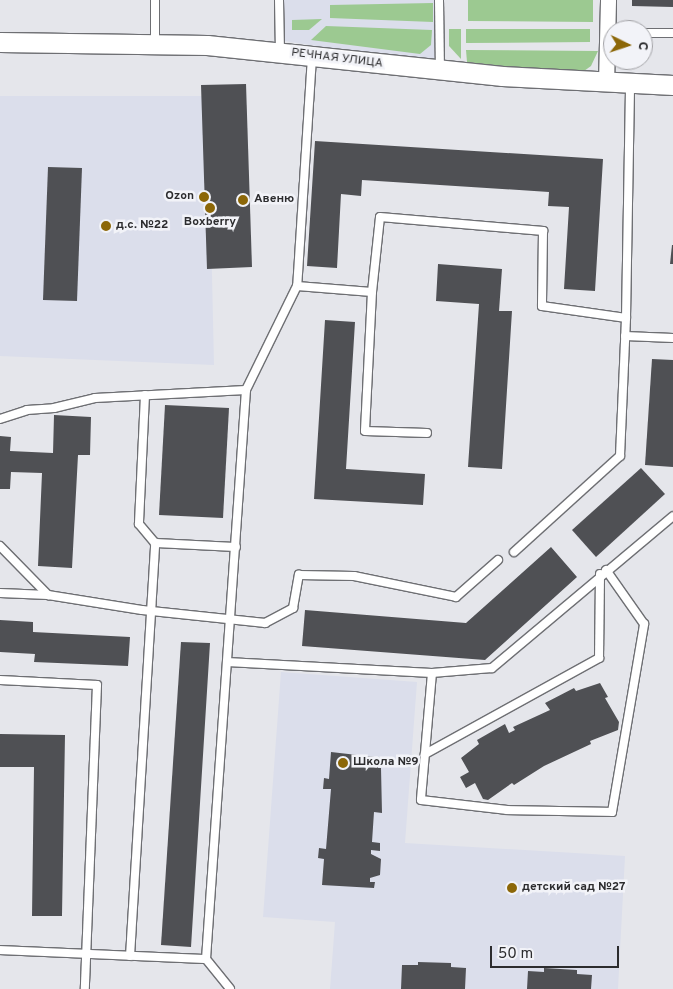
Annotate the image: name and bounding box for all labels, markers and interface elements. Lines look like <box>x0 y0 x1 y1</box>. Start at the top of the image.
north arrow <box>603 20 653 70</box>
text: С <box>634 41 651 51</box>
street label: РЕЧНАЯ УЛИЦА <box>290 46 384 72</box>
place label: Ozon <box>165 190 194 204</box>
marker: Ozon <box>198 191 210 203</box>
marker: Авеню <box>236 193 250 207</box>
place label: Авеню <box>254 193 294 207</box>
marker: Boxberry <box>204 202 216 214</box>
place label: Boxberry <box>184 216 236 230</box>
place label: д.с. №22 <box>116 219 168 233</box>
marker: д.с. №22 <box>100 220 112 232</box>
place label: Школа №9 <box>353 756 419 770</box>
marker: Школа №9 <box>337 757 349 769</box>
place label: детский сад №27 <box>522 881 626 895</box>
marker: детский сад №27 <box>506 882 518 894</box>
scale bar <box>493 936 622 968</box>
text: 50 m <box>498 945 533 964</box>

